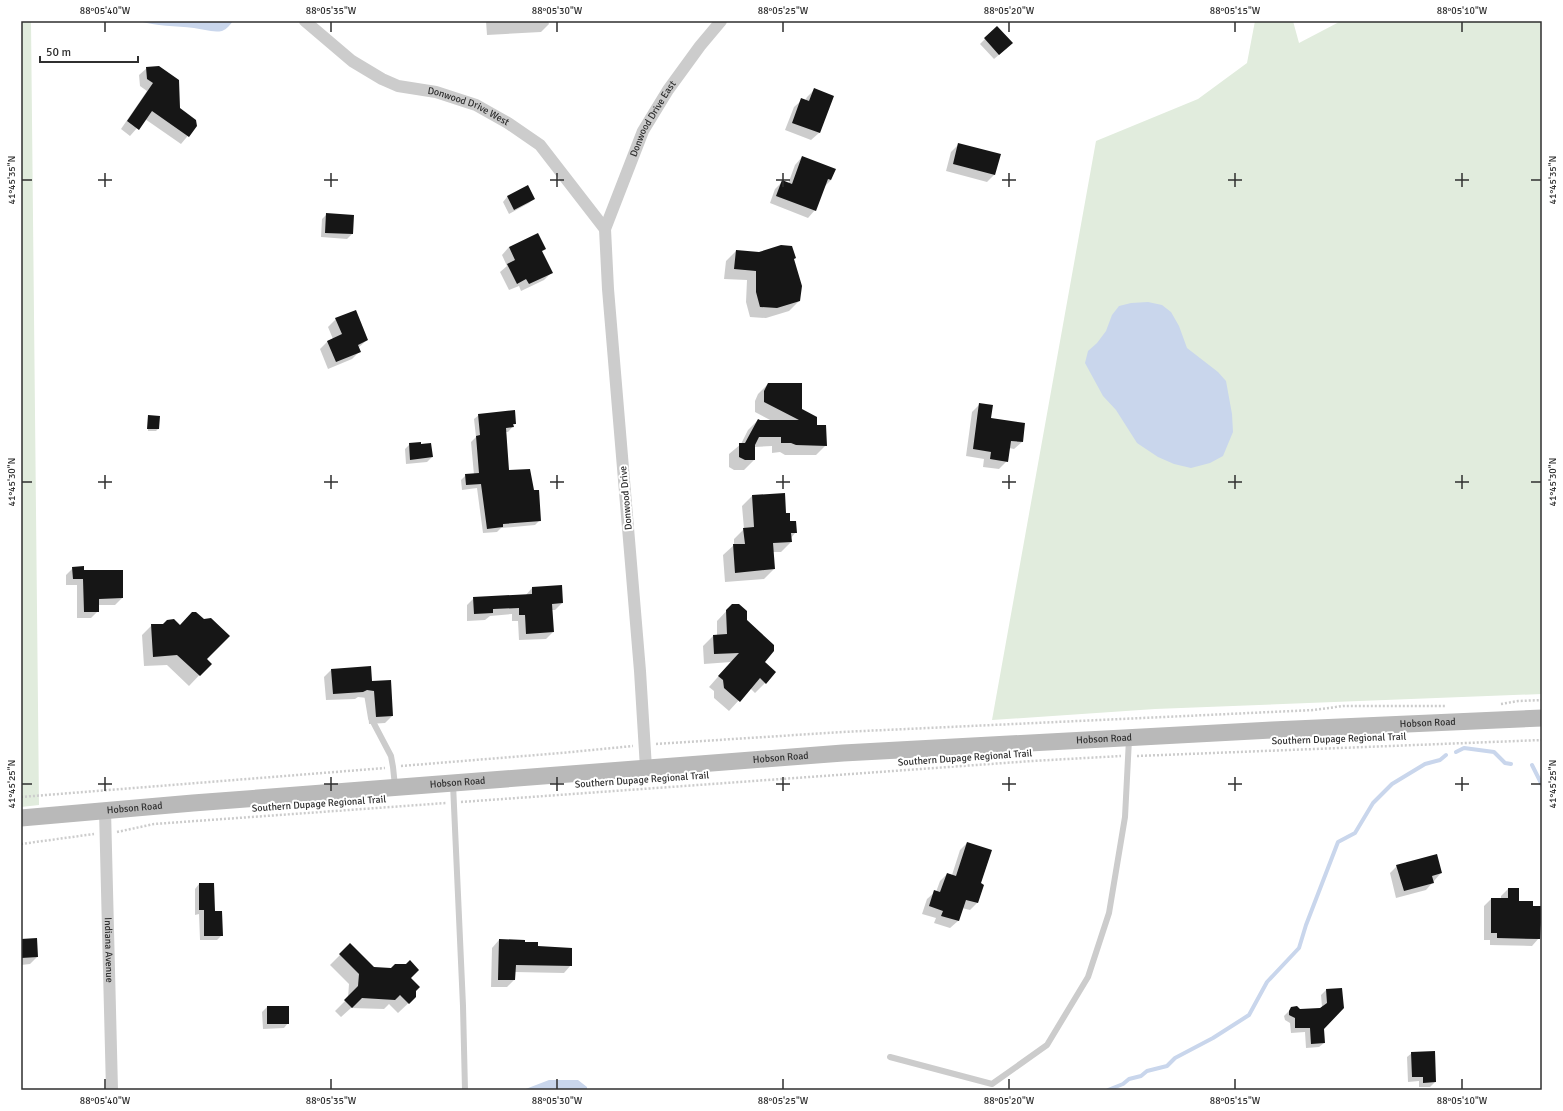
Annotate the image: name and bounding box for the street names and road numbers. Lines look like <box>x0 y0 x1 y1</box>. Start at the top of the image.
street label: Donwood Drive East <box>628 78 679 159</box>
street label: Donwood Drive West <box>427 85 512 129</box>
street label: Donwood Drive <box>617 465 635 531</box>
street label: Hobson Road <box>1399 716 1456 730</box>
street label: Southern Dupage Regional Trail <box>1271 731 1407 747</box>
street label: Hobson Road <box>1076 732 1132 746</box>
street label: Southern Dupage Regional Trail <box>897 747 1033 769</box>
street label: Hobson Road <box>752 750 809 766</box>
street label: Southern Dupage Regional Trail <box>574 769 710 791</box>
street label: Hobson Road <box>429 775 486 791</box>
street label: Southern Dupage Regional Trail <box>251 793 387 815</box>
street label: Hobson Road <box>106 800 163 817</box>
street label: Indiana Avenue <box>102 917 115 983</box>

